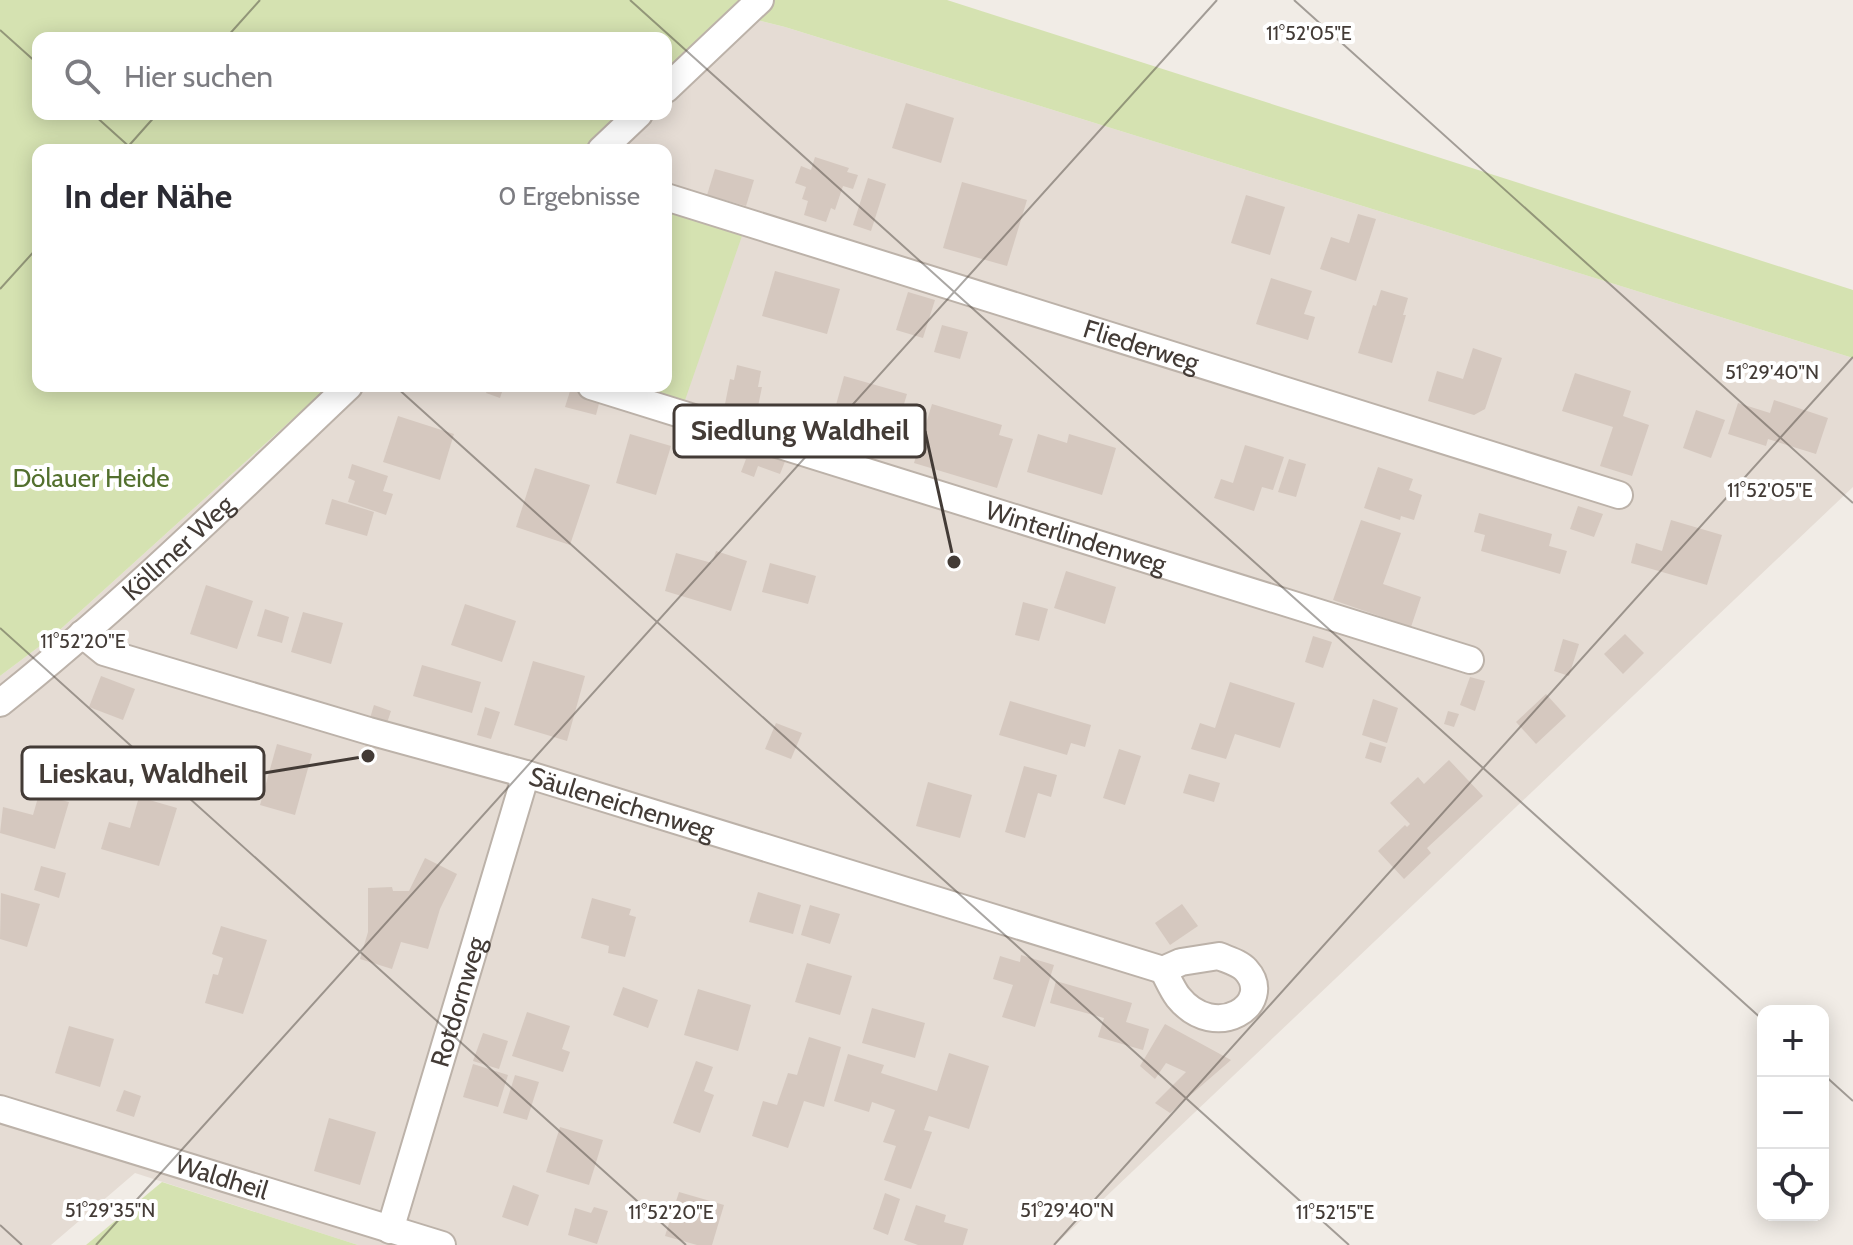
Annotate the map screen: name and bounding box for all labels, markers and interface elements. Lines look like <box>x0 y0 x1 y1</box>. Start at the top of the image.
text: 11°52'05"E <box>1266 21 1352 45</box>
search box <box>32 32 672 120</box>
icon: search <box>60 54 104 98</box>
text: Hier suchen <box>124 58 273 95</box>
text: In der Nähe <box>64 175 232 217</box>
text: 0 Ergebnisse <box>498 180 640 212</box>
street label: Fliederweg <box>1079 313 1204 379</box>
text: 51°29'40"N <box>1725 360 1819 384</box>
callout: Siedlung Waldheil <box>674 405 925 457</box>
text: Siedlung Waldheil <box>691 413 909 447</box>
park label: Dölauer Heide <box>12 462 170 494</box>
text: 11°52'05"E <box>1727 478 1813 502</box>
street label: Köllmer Weg <box>115 488 241 607</box>
street label: Winterlindenweg <box>982 494 1171 581</box>
text: 11°52'20"E <box>40 629 126 653</box>
callout: Lieskau, Waldheil <box>22 747 264 799</box>
text: Lieskau, Waldheil <box>38 756 248 790</box>
street label: Säuleneichenweg <box>525 760 720 847</box>
street label: Rotdornweg <box>423 932 493 1071</box>
map controls <box>1757 1005 1829 1221</box>
button: + <box>1757 1005 1829 1077</box>
button: − <box>1757 1077 1829 1149</box>
street label: Waldheil <box>171 1148 272 1207</box>
button: locate <box>1757 1149 1829 1221</box>
text: 51°29'35"N <box>65 1198 155 1222</box>
text: 51°29'40"N <box>1020 1198 1114 1222</box>
text: 11°52'20"E <box>628 1200 714 1224</box>
text: 11°52'15"E <box>1296 1200 1374 1224</box>

